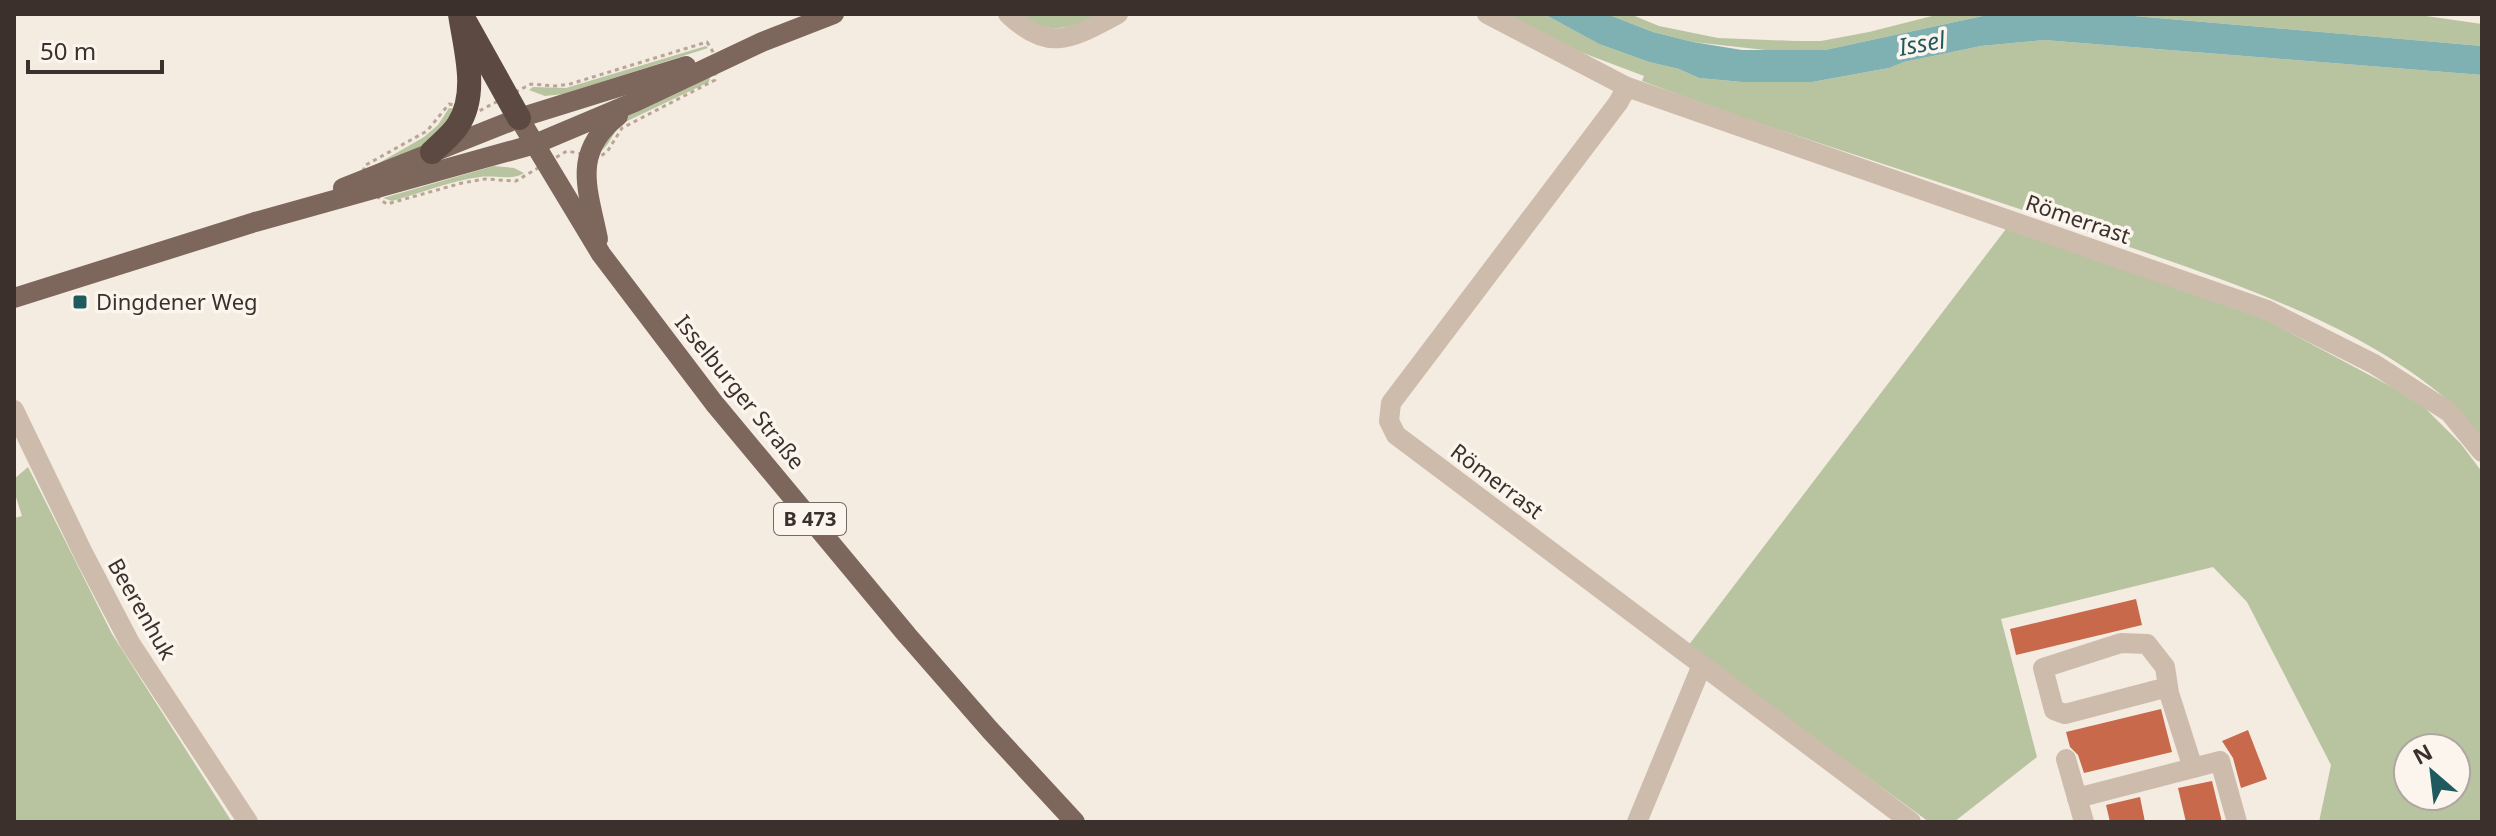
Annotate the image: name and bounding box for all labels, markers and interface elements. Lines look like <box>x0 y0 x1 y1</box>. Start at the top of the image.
water label: Issel <box>1895 22 1948 63</box>
scale bar <box>28 24 162 74</box>
text: 50 m <box>40 34 96 67</box>
street label: Römerrast <box>2022 186 2135 250</box>
place label: Dingdener Weg <box>96 286 258 316</box>
marker: Dingdener Weg <box>71 293 89 311</box>
street label: Isselburger Straße <box>669 308 812 475</box>
street label: Römerrast <box>1445 436 1550 525</box>
road number: B 473 <box>774 503 846 535</box>
street label: Beerenhuk <box>102 552 184 665</box>
north arrow <box>2392 732 2472 812</box>
text: N <box>2407 736 2437 771</box>

